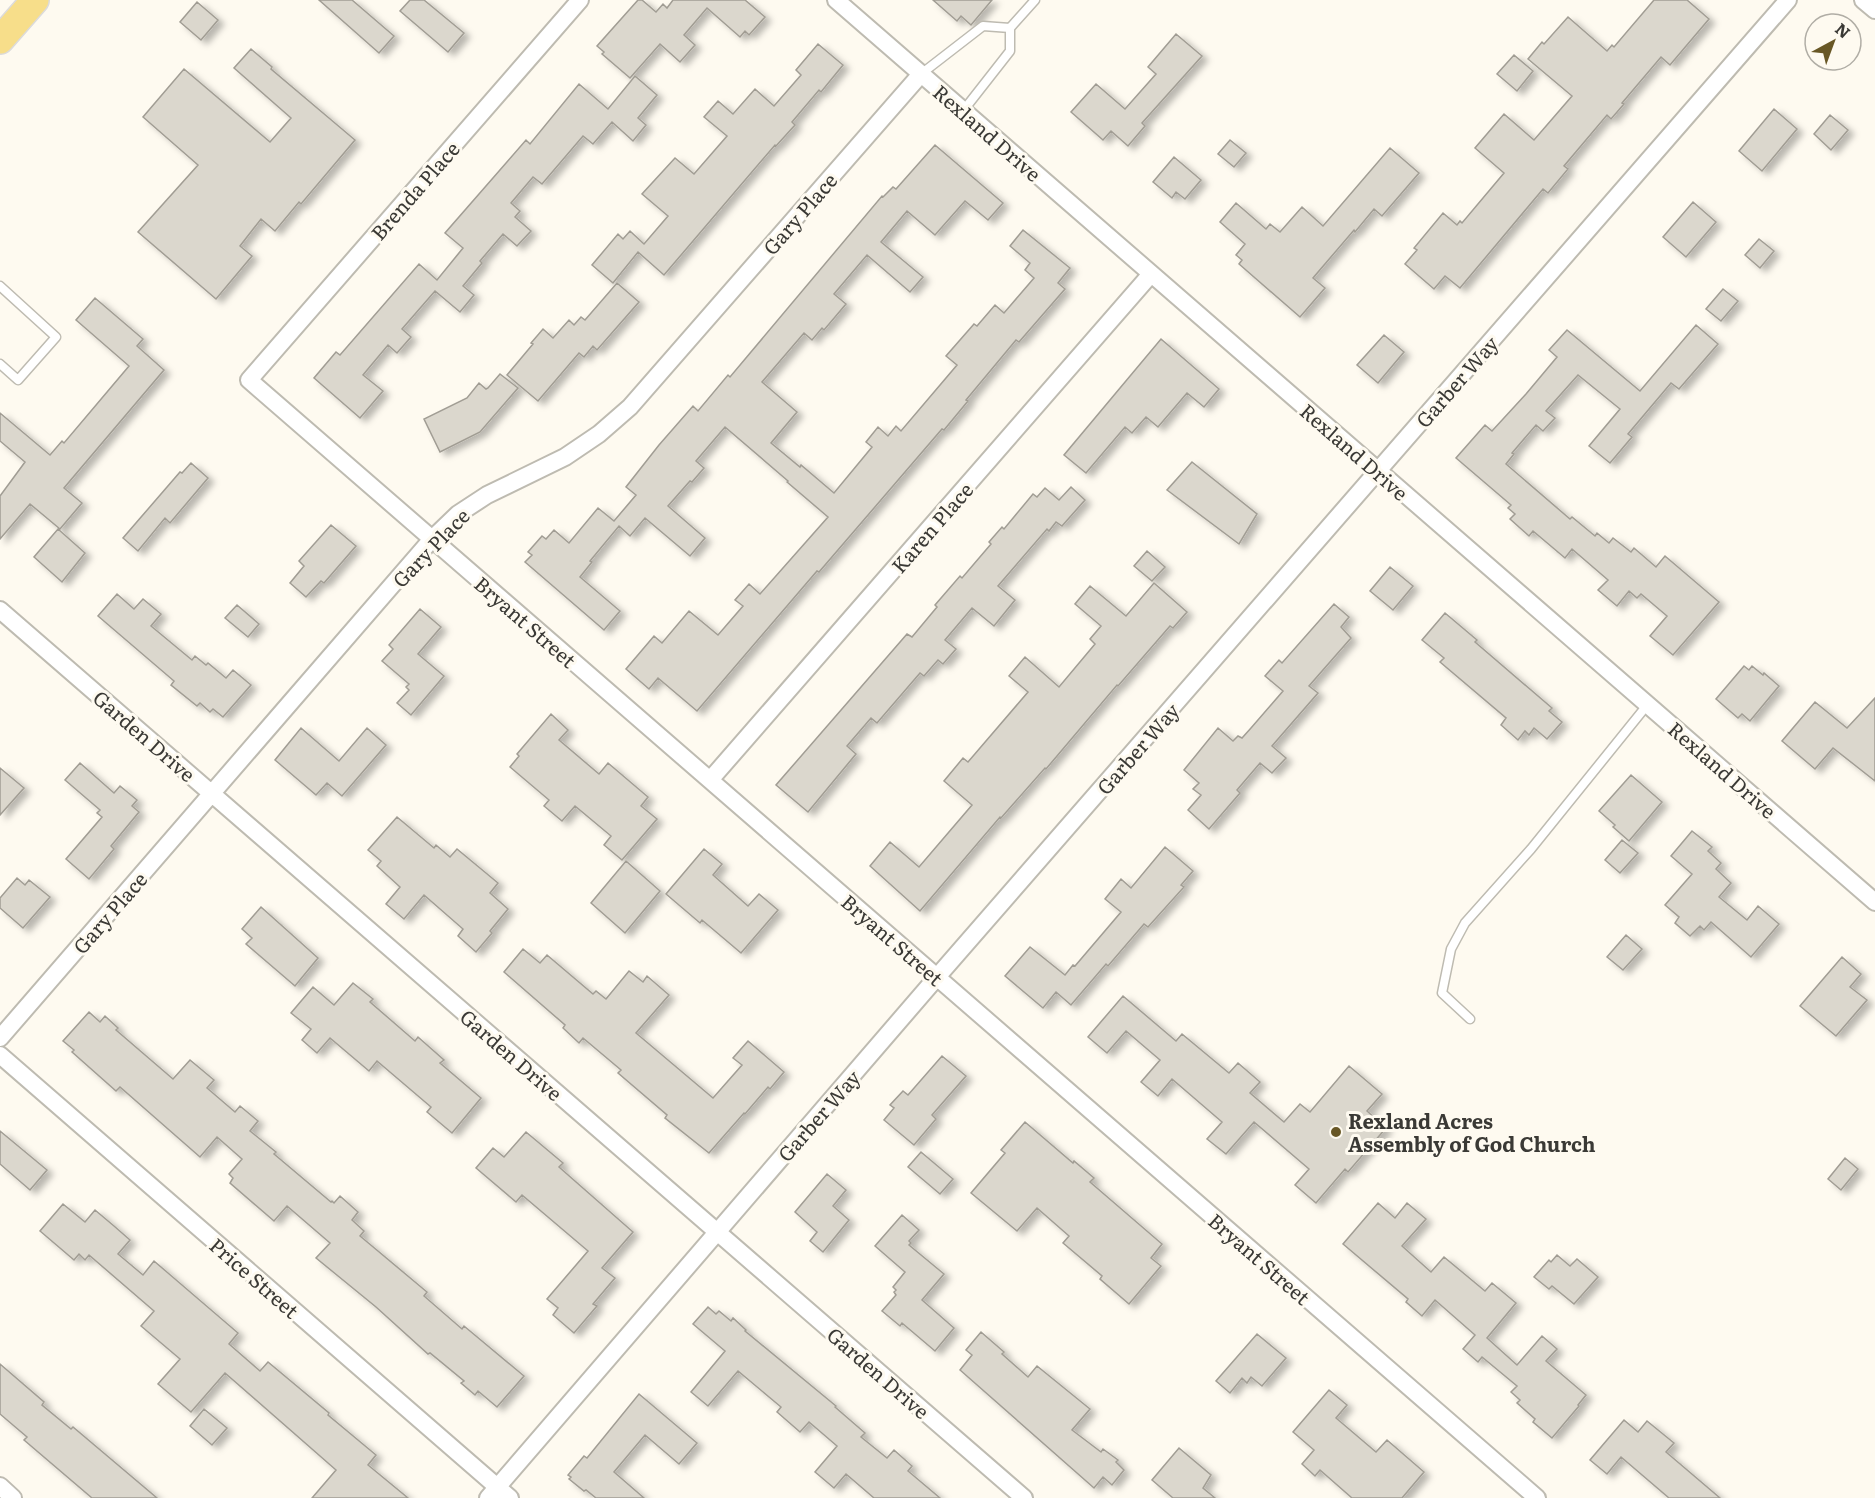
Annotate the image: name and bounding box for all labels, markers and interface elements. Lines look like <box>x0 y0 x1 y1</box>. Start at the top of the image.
north arrow <box>1803 12 1863 72</box>
text: N <box>1831 16 1856 43</box>
street label: Rexland Drive <box>927 76 1049 188</box>
street label: Brenda Place <box>363 134 465 246</box>
street label: Gary Place <box>755 165 843 261</box>
street label: Garber Way <box>1408 328 1505 434</box>
street label: Rexland Drive <box>1294 395 1416 507</box>
street label: Karen Place <box>883 475 979 579</box>
street label: Gary Place <box>384 501 476 593</box>
street label: Bryant Street <box>468 568 584 674</box>
street label: Garden Drive <box>87 682 203 788</box>
street label: Garber Way <box>1089 695 1186 801</box>
street label: Rexland Drive <box>1662 713 1784 825</box>
street label: Gary Place <box>65 864 153 960</box>
street label: Bryant Street <box>835 886 951 992</box>
street label: Garden Drive <box>454 1001 570 1107</box>
street label: Garber Way <box>770 1062 867 1168</box>
place label: Rexland Acres Assembly of God Church <box>1348 1105 1596 1158</box>
marker: Rexland Acres Assembly of God Church <box>1329 1125 1343 1139</box>
street label: Bryant Street <box>1202 1205 1318 1311</box>
street label: Price Street <box>204 1230 306 1324</box>
street label: Garden Drive <box>821 1319 937 1425</box>

